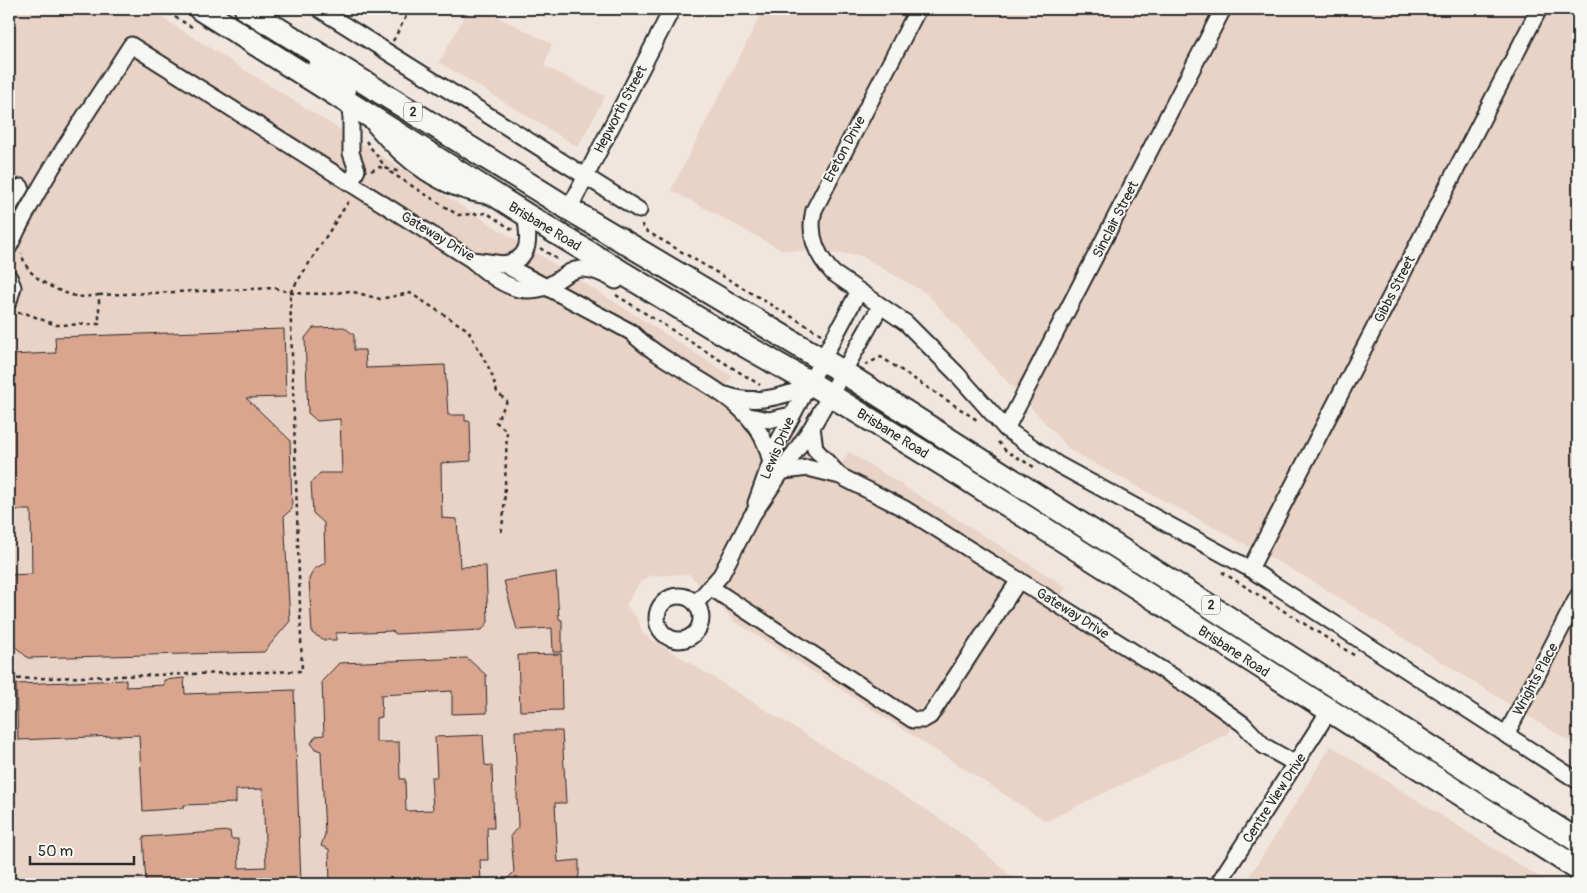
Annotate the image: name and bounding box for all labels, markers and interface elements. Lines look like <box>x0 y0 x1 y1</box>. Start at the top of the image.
street label: Hepworth Street <box>590 62 651 156</box>
road number: 2 <box>404 102 422 121</box>
street label: Ereton Drive <box>820 113 869 185</box>
street label: Sinclair Street <box>1089 178 1142 260</box>
street label: Brisbane Road <box>505 198 584 255</box>
street label: Gateway Drive <box>398 208 478 265</box>
street label: Gibbs Street <box>1370 253 1419 326</box>
street label: Brisbane Road <box>854 405 932 462</box>
street label: Lewis Drive <box>757 414 798 482</box>
street label: Gateway Drive <box>1033 584 1112 643</box>
road number: 2 <box>1202 596 1220 614</box>
street label: Brisbane Road <box>1195 622 1273 681</box>
street label: Wrights Place <box>1509 640 1562 718</box>
street label: Centre View Drive <box>1239 750 1310 846</box>
scale bar <box>30 833 134 865</box>
text: 50 m <box>38 842 73 861</box>

